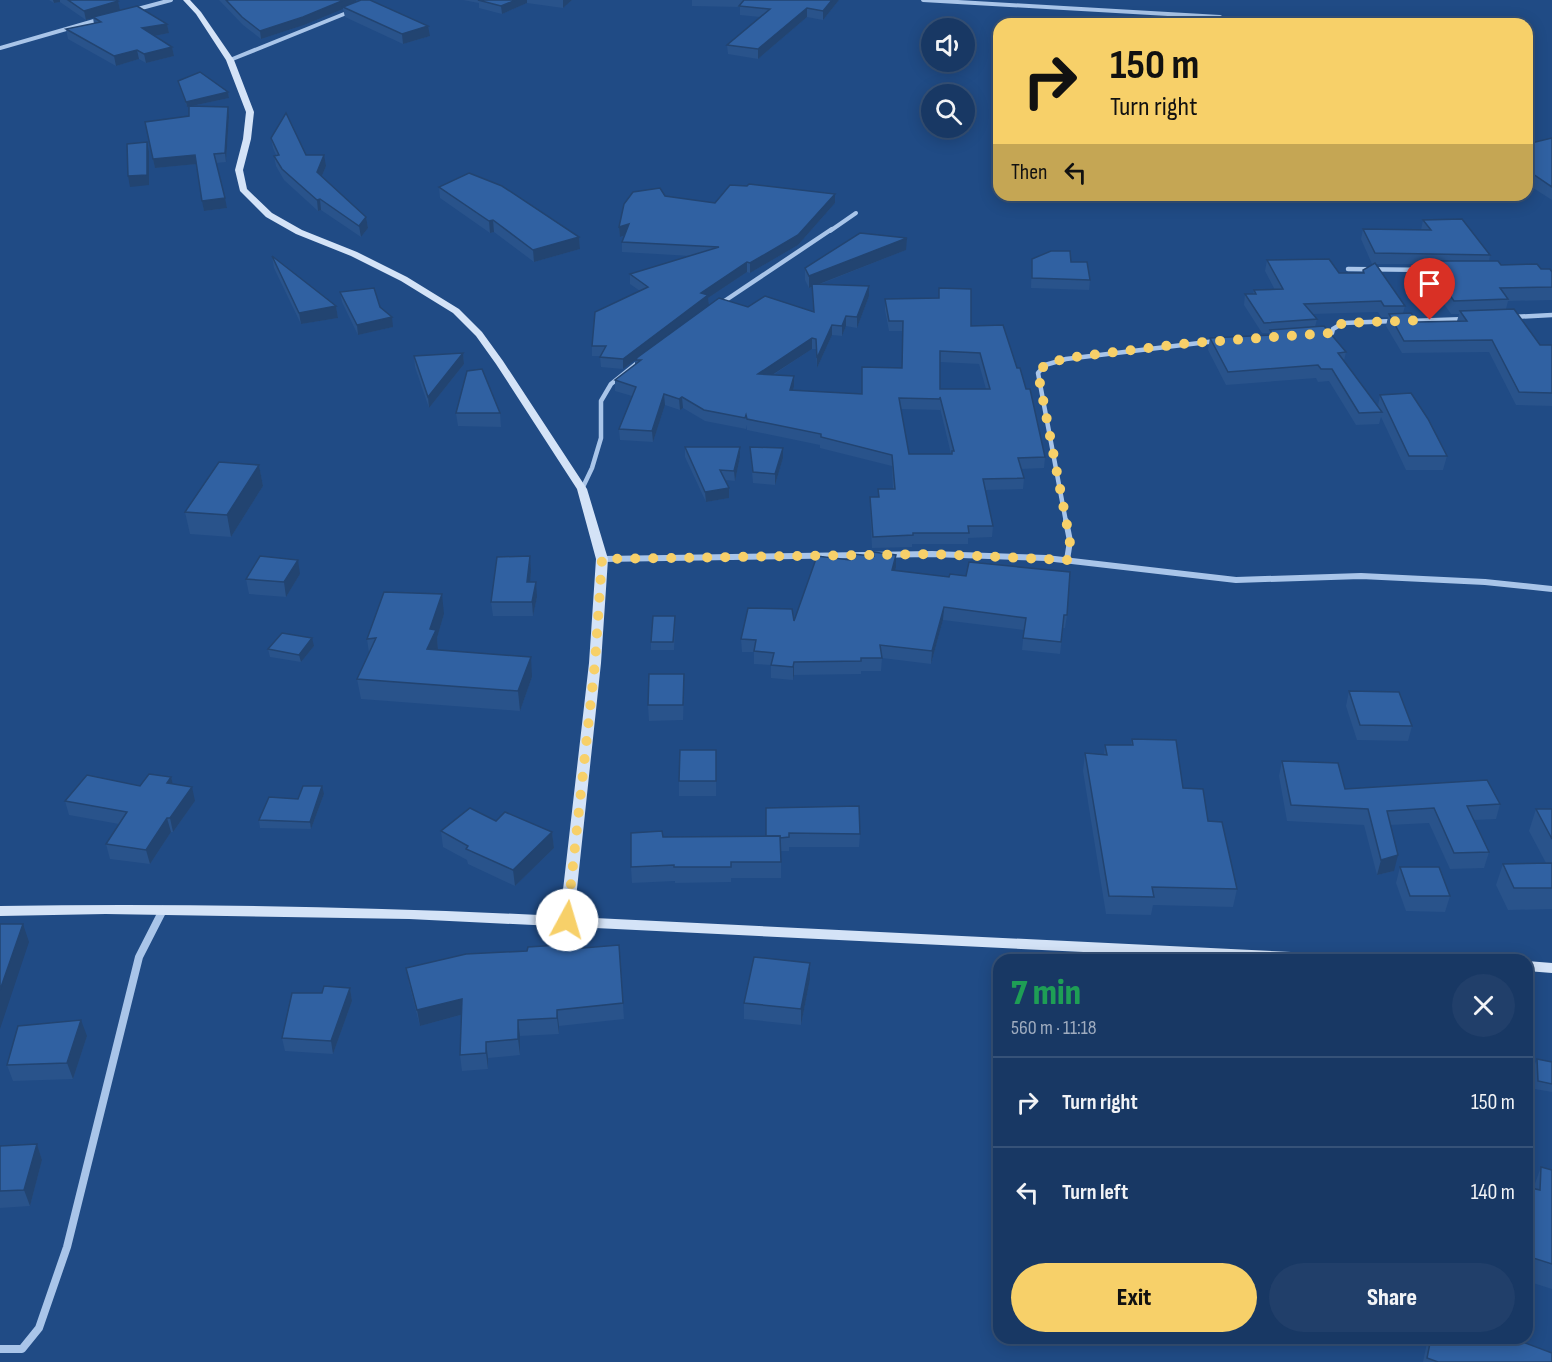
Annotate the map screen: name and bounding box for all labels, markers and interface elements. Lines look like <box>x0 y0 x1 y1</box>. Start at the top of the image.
map controls <box>921 18 975 138</box>
button: sound <box>921 18 975 72</box>
text: 150 m <box>1110 40 1199 91</box>
icon: right <box>1011 42 1089 120</box>
button: search <box>921 84 975 138</box>
text: Turn right <box>1110 91 1197 123</box>
icon: left <box>1059 156 1092 189</box>
text: Then <box>1011 159 1047 186</box>
pin <box>1404 258 1455 320</box>
icon: arrive <box>1413 267 1446 300</box>
position arrow <box>535 888 599 952</box>
text: 7 min <box>1011 972 1081 1015</box>
button: close <box>1452 974 1515 1037</box>
text: 560 m · 11:18 <box>1011 1016 1097 1040</box>
icon: right <box>1011 1086 1044 1119</box>
text: Turn right <box>1062 1089 1138 1116</box>
text: 150 m <box>1471 1089 1515 1116</box>
icon: left <box>1011 1176 1044 1209</box>
text: Turn left <box>1062 1179 1128 1206</box>
text: 140 m <box>1471 1179 1515 1206</box>
button: Exit <box>1011 1263 1257 1332</box>
button: Share <box>1269 1263 1515 1332</box>

